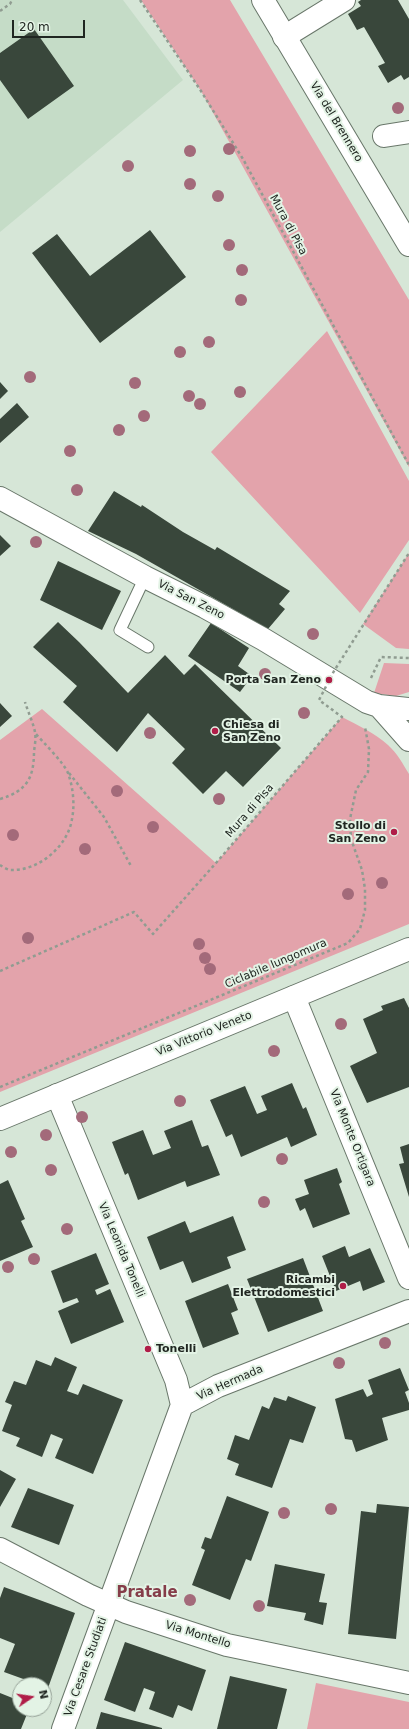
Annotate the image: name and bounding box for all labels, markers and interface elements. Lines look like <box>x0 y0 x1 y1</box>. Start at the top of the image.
scale bar <box>14 12 87 38</box>
text: 20 m <box>19 20 50 34</box>
street label: Via del Brennero <box>307 80 365 164</box>
street label: Mura di Pisa <box>267 192 309 258</box>
street label: Via San Zeno <box>156 578 226 622</box>
place label: Porta San Zeno <box>226 673 321 687</box>
marker: Porta San Zeno <box>324 675 334 685</box>
place label: Chiesa di San Zeno <box>223 718 281 744</box>
marker: Chiesa di San Zeno <box>210 726 220 736</box>
street label: Mura di Pisa <box>223 782 277 840</box>
place label: Stollo di San Zeno <box>328 819 386 845</box>
marker: Stollo di San Zeno <box>389 827 399 837</box>
street label: Ciclabile lungomura <box>223 937 329 991</box>
street label: Via Vittorio Veneto <box>154 1009 254 1059</box>
street label: Via Monte Ortigara <box>326 1087 378 1189</box>
street label: Via Leonida Tonelli <box>95 1201 147 1299</box>
place label: Ricambi Elettrodomestici <box>233 1273 335 1299</box>
marker: Ricambi Elettrodomestici <box>338 1281 348 1291</box>
place label: Tonelli <box>156 1342 196 1356</box>
marker: Tonelli <box>143 1344 153 1354</box>
street label: Via Hermada <box>195 1363 265 1403</box>
district label: Pratale <box>116 1584 178 1602</box>
street label: Via Cesare Studiati <box>62 1616 110 1718</box>
street label: Via Montello <box>164 1619 232 1651</box>
north arrow <box>12 1677 52 1717</box>
text: N <box>36 1688 51 1700</box>

